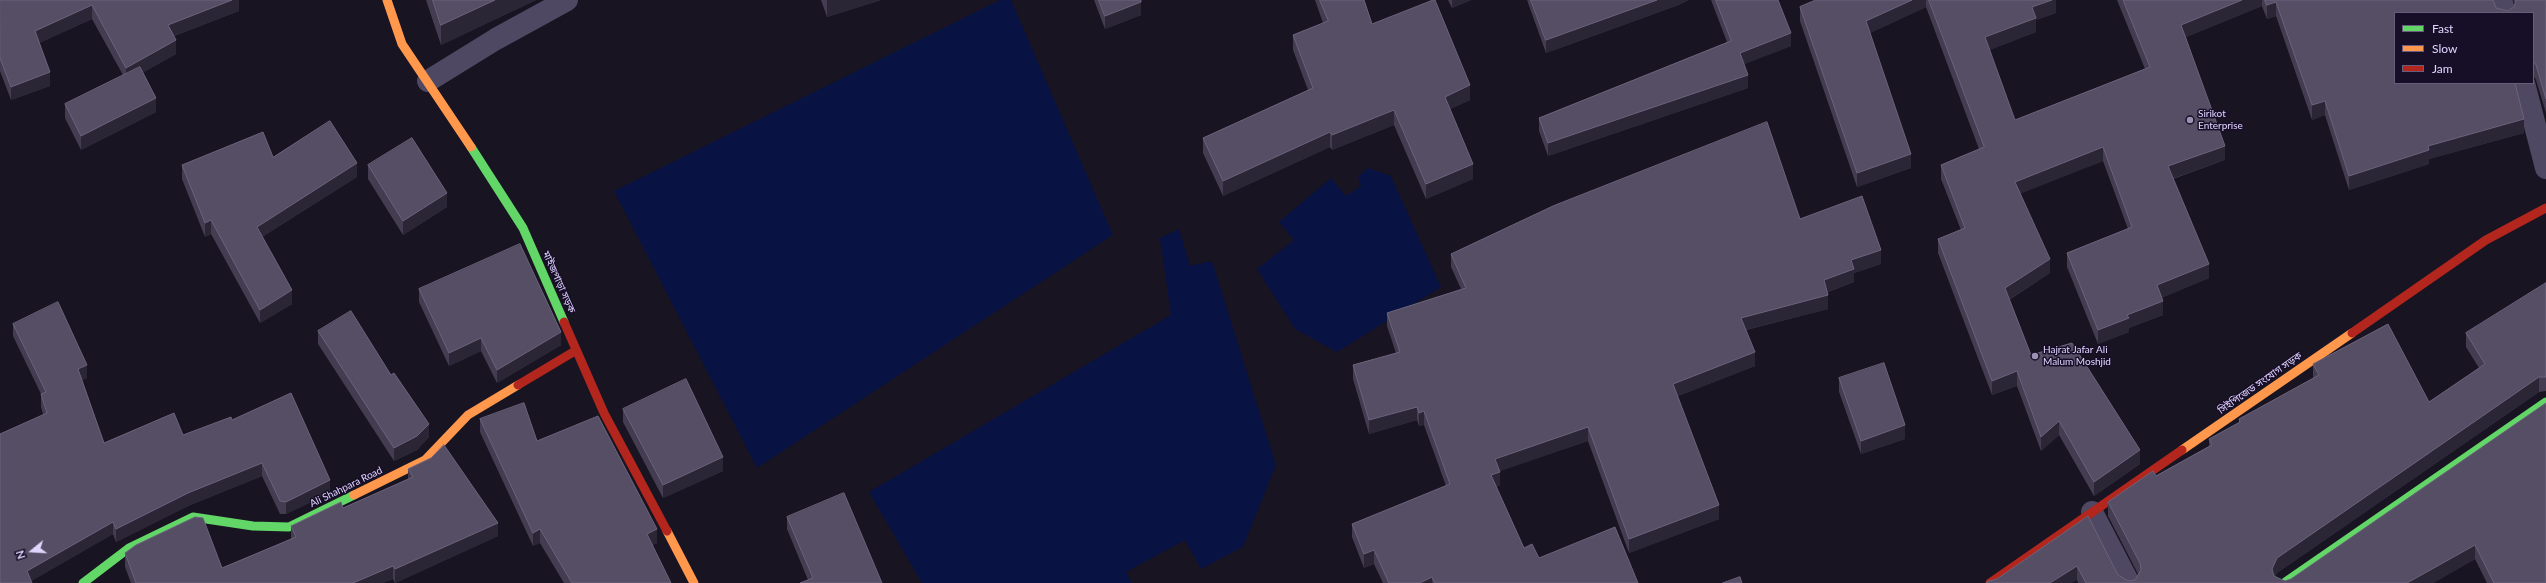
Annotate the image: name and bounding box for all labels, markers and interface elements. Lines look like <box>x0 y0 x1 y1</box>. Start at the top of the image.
legend <box>2394 12 2534 84</box>
text: Fast <box>2432 21 2453 36</box>
text: Slow <box>2432 41 2457 56</box>
text: Jam <box>2432 61 2453 76</box>
place label: Sirikot Enterprise <box>2198 108 2243 132</box>
marker: Sirikot Enterprise <box>2185 115 2195 125</box>
street label: মাইজপাড়া সড়ক <box>540 249 578 315</box>
place label: Hajrat Jafar Ali Malum Moshjid <box>2043 344 2111 368</box>
street label: সিইপিজেড সংযোগ সড়ক <box>2216 350 2304 416</box>
marker: Hajrat Jafar Ali Malum Moshjid <box>2030 351 2040 361</box>
street label: Ali Shahpara Road <box>308 464 384 510</box>
north arrow <box>12 531 52 571</box>
text: N <box>13 549 28 561</box>

